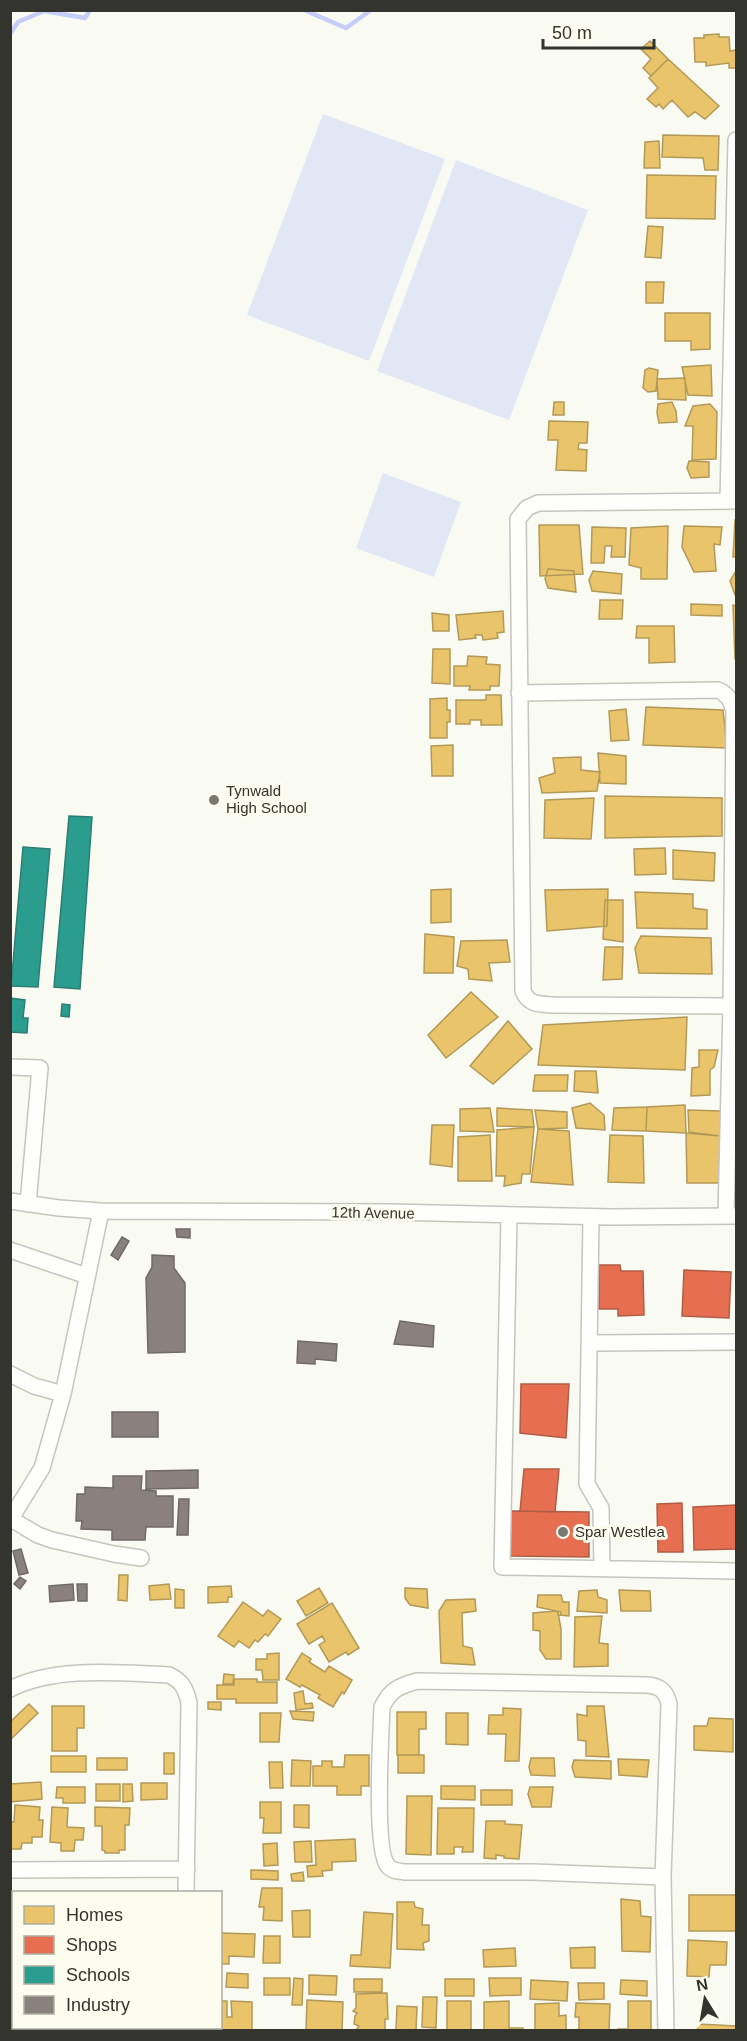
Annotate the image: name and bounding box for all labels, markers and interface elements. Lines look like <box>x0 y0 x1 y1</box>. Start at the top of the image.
scale bar <box>543 12 654 50</box>
text: 50 m <box>552 23 592 43</box>
place label: Tynwald High School <box>226 782 307 816</box>
marker: Tynwald High School <box>207 793 221 807</box>
street label: 12th Avenue <box>331 1203 415 1222</box>
place label: Spar Westlea <box>575 1523 665 1540</box>
marker: Spar Westlea <box>556 1525 570 1539</box>
legend <box>12 1891 222 2029</box>
text: Homes <box>66 1905 123 1925</box>
text: Shops <box>66 1935 117 1955</box>
text: Schools <box>66 1965 130 1985</box>
north arrow <box>675 1969 735 2029</box>
text: N <box>695 1975 710 1994</box>
text: Industry <box>66 1995 130 2015</box>

